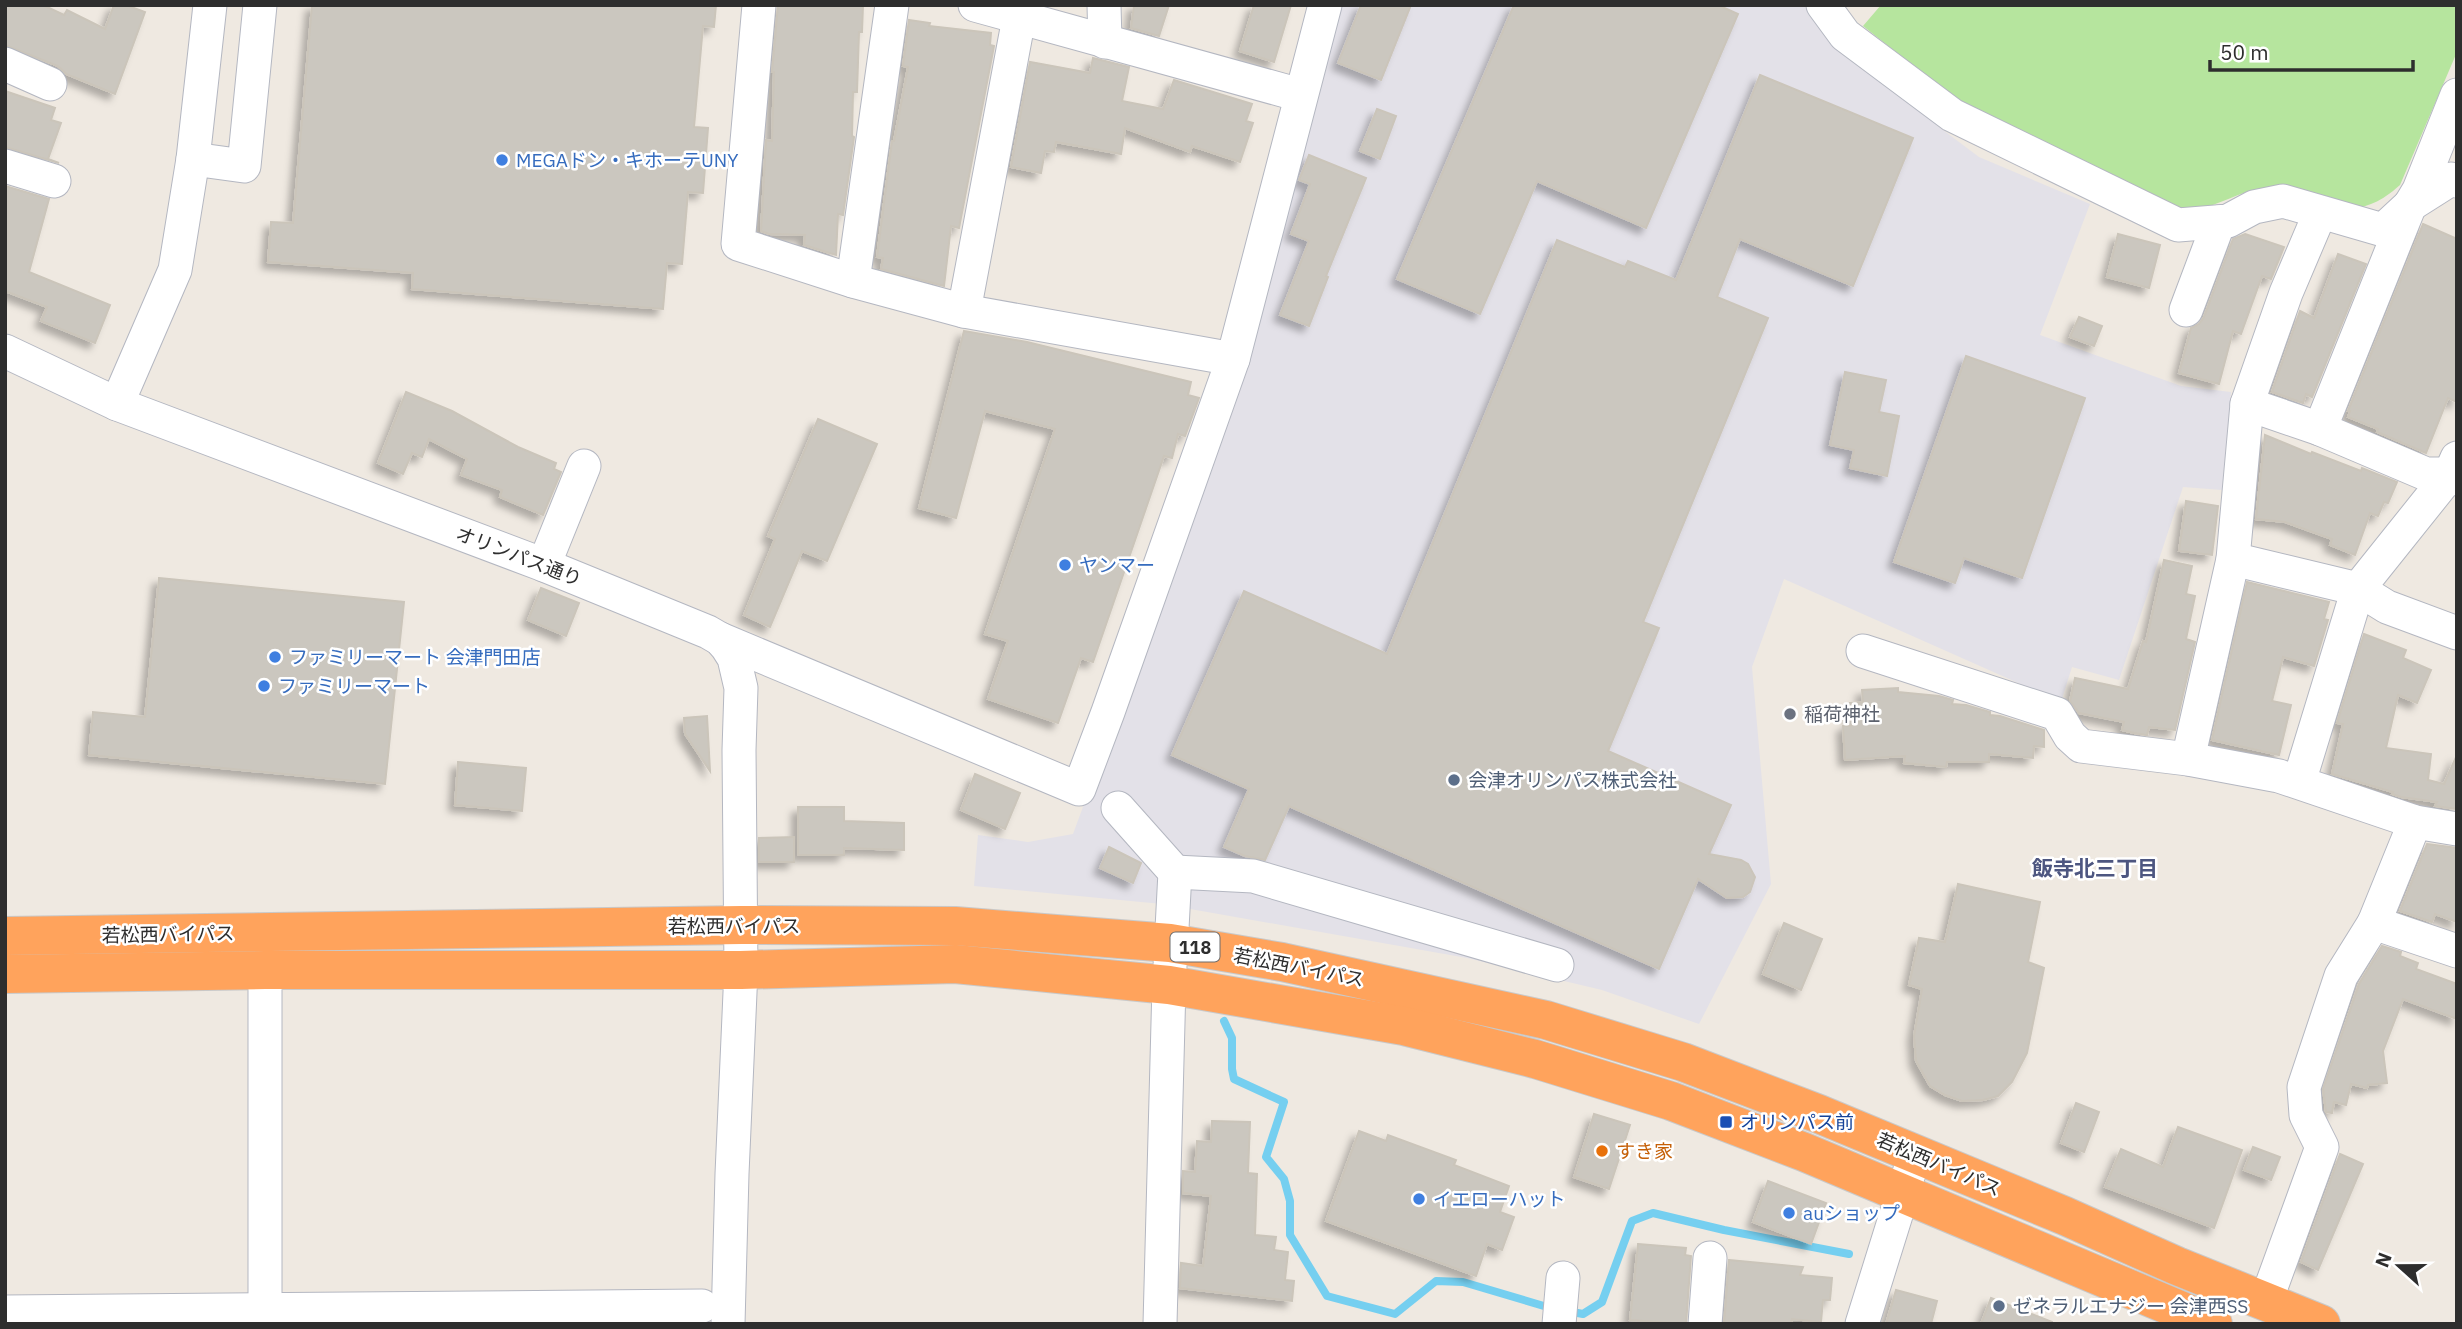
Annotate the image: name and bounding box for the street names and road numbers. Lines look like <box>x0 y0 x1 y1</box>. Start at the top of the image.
street label: オリンパス通り <box>453 521 585 591</box>
street label: 若松西バイパス <box>668 914 800 938</box>
street label: 若松西バイパス <box>101 921 235 947</box>
road number: 118 <box>1170 932 1220 962</box>
street label: 若松西バイパス <box>1232 943 1366 991</box>
street label: 若松西バイパス <box>1873 1127 2005 1201</box>

